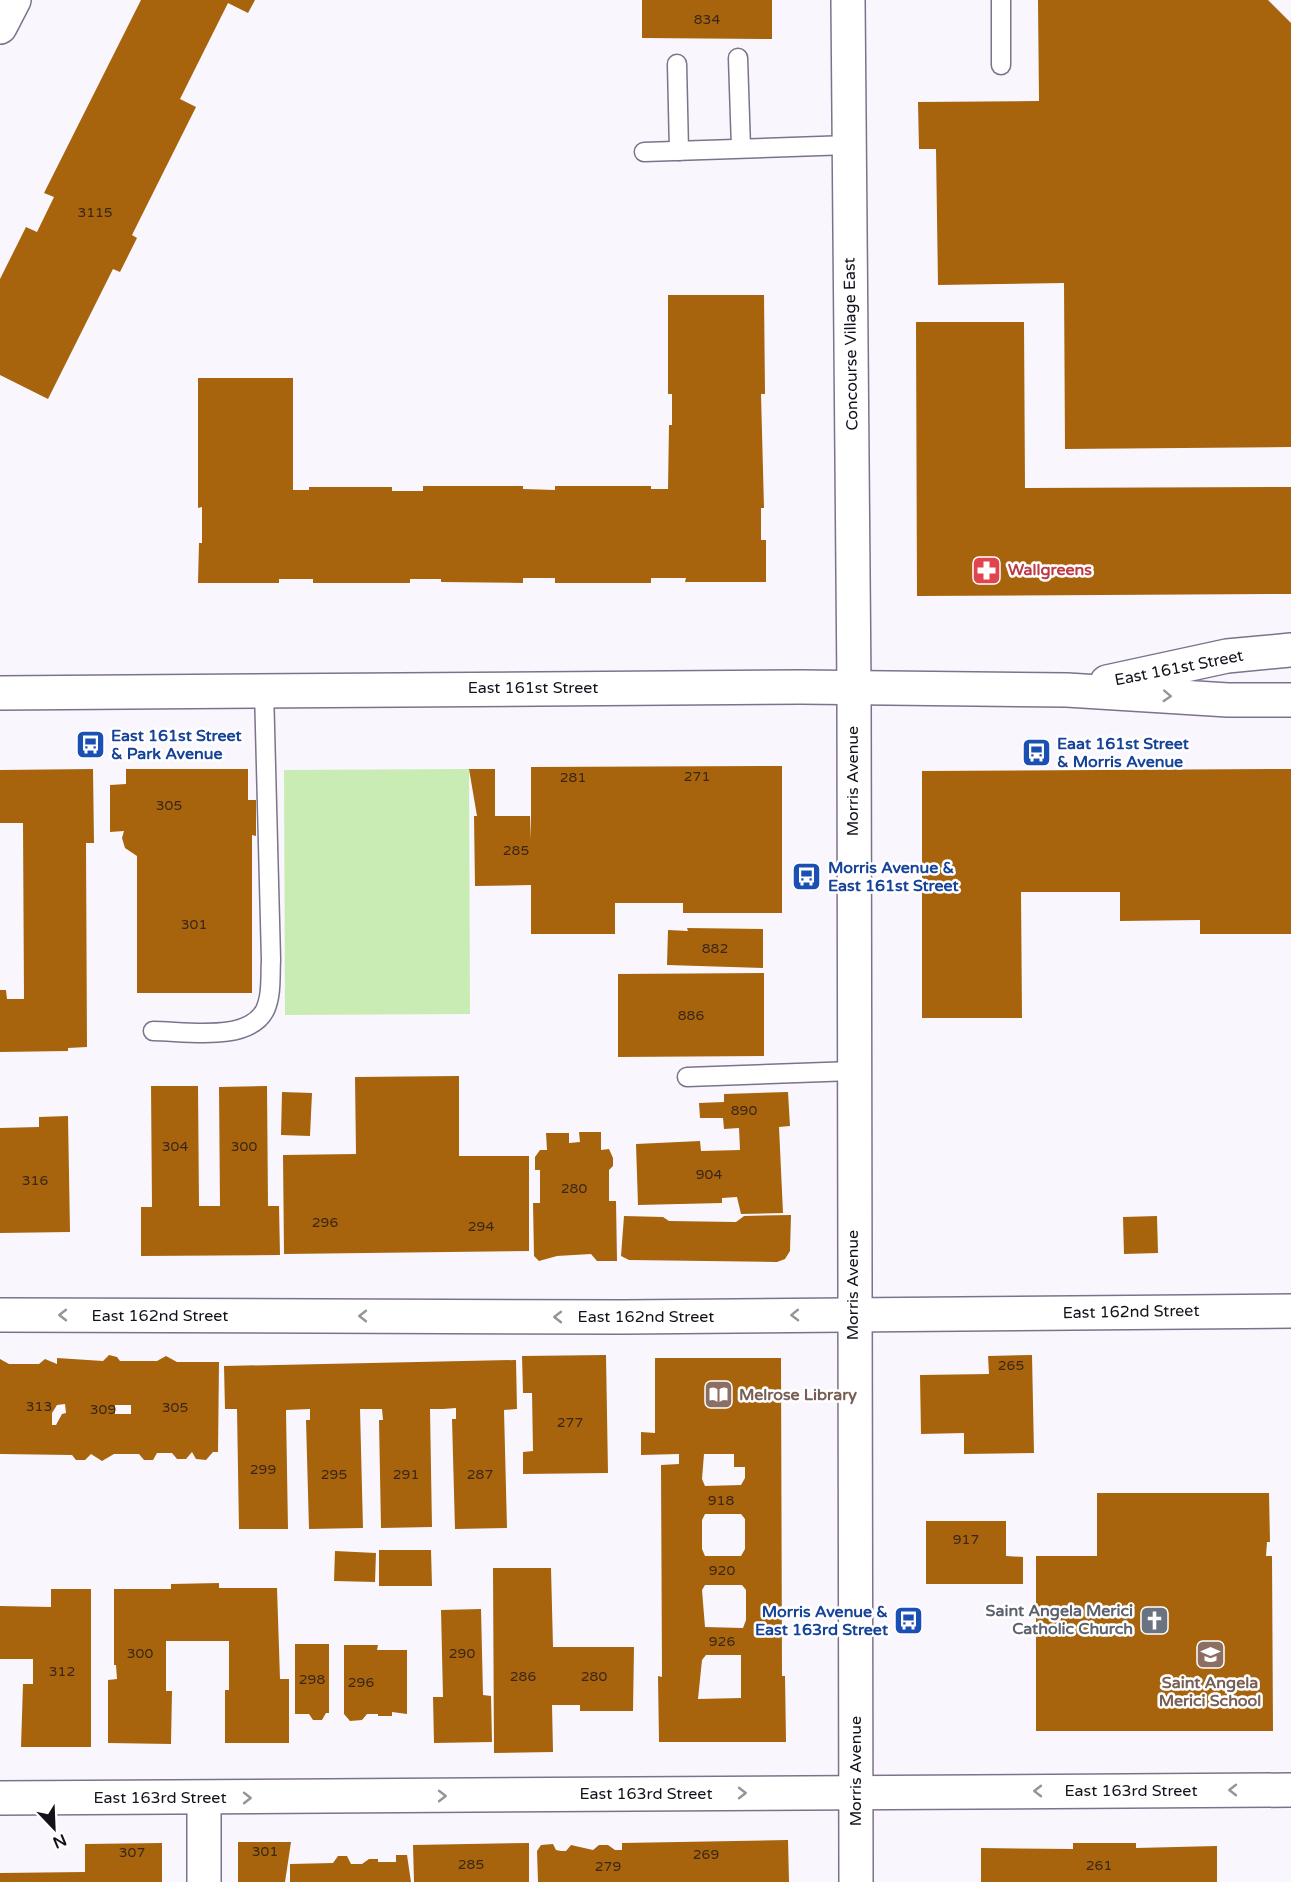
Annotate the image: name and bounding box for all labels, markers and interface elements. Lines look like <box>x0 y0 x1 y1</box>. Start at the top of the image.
house number: 834 <box>694 11 720 28</box>
house number: 3115 <box>77 204 113 221</box>
street label: Concourse Village East <box>839 257 863 431</box>
pharmacy icon: Wallgreens <box>971 554 1003 586</box>
place label: Wallgreens <box>1008 560 1092 580</box>
street label: East 161st Street <box>1113 646 1245 690</box>
street label: East 161st Street <box>468 678 598 698</box>
one-way arrow <box>1163 690 1172 703</box>
place label: East 161st Street & Park Avenue <box>111 726 243 764</box>
street label: Morris Avenue <box>843 726 863 836</box>
bus stop icon: East 161st Street & Park Avenue <box>74 729 106 761</box>
place label: Eaat 161st Street & Morris Avenue <box>1057 734 1190 772</box>
bus stop icon: Eaat 161st Street & Morris Avenue <box>1020 737 1052 769</box>
house number: 271 <box>684 768 710 785</box>
house number: 281 <box>560 769 586 786</box>
house number: 305 <box>156 797 182 814</box>
house number: 285 <box>503 842 529 859</box>
place label: Morris Avenue & East 161st Street <box>828 858 960 896</box>
bus stop icon: Morris Avenue & East 161st Street <box>791 861 823 893</box>
house number: 301 <box>181 916 207 933</box>
house number: 882 <box>702 940 728 957</box>
house number: 886 <box>678 1007 704 1024</box>
house number: 890 <box>731 1102 757 1119</box>
house number: 304 <box>162 1138 188 1155</box>
house number: 300 <box>231 1138 257 1155</box>
house number: 904 <box>696 1166 722 1183</box>
house number: 316 <box>22 1172 48 1189</box>
house number: 280 <box>561 1180 587 1197</box>
house number: 296 <box>312 1214 338 1231</box>
house number: 294 <box>468 1218 494 1235</box>
street label: Morris Avenue <box>843 1230 863 1340</box>
street label: East 162nd Street <box>1062 1301 1200 1323</box>
street label: East 162nd Street <box>92 1306 228 1326</box>
street label: East 162nd Street <box>578 1307 714 1327</box>
one-way arrow <box>58 1309 67 1321</box>
one-way arrow <box>790 1309 799 1321</box>
one-way arrow <box>358 1310 367 1322</box>
one-way arrow <box>553 1311 562 1323</box>
house number: 265 <box>998 1357 1024 1374</box>
library icon: Melrose Library <box>702 1379 734 1411</box>
place label: Melrose Library <box>739 1385 857 1405</box>
house number: 313 <box>26 1398 52 1415</box>
house number: 305 <box>162 1399 188 1416</box>
house number: 309 <box>90 1401 116 1418</box>
house number: 277 <box>557 1414 583 1431</box>
house number: 299 <box>250 1461 276 1478</box>
house number: 295 <box>321 1466 347 1483</box>
house number: 291 <box>393 1466 419 1483</box>
house number: 287 <box>467 1466 493 1483</box>
house number: 918 <box>708 1492 734 1509</box>
house number: 917 <box>953 1531 979 1548</box>
house number: 920 <box>709 1562 735 1579</box>
place label: Saint Angela Merici Catholic Church <box>986 1601 1133 1639</box>
place label: Morris Avenue & East 163rd Street <box>755 1602 889 1640</box>
church icon: Saint Angela Merici Catholic Church <box>1138 1604 1170 1636</box>
bus stop icon: Morris Avenue & East 163rd Street <box>893 1605 925 1637</box>
house number: 926 <box>709 1633 735 1650</box>
school or university icon: Saint Angela Merici School <box>1194 1639 1226 1671</box>
house number: 300 <box>127 1645 153 1662</box>
house number: 290 <box>449 1645 475 1662</box>
house number: 312 <box>49 1663 75 1680</box>
house number: 286 <box>510 1668 536 1685</box>
house number: 280 <box>581 1668 607 1685</box>
house number: 298 <box>299 1671 325 1688</box>
place label: Saint Angela Merici School <box>1159 1673 1261 1711</box>
house number: 296 <box>348 1674 374 1691</box>
street label: Morris Avenue <box>846 1716 866 1826</box>
street label: East 163rd Street <box>1065 1781 1198 1801</box>
street label: East 163rd Street <box>580 1784 713 1804</box>
one-way arrow <box>1228 1784 1237 1796</box>
one-way arrow <box>1033 1785 1042 1797</box>
one-way arrow <box>738 1787 747 1800</box>
street label: East 163rd Street <box>94 1788 227 1808</box>
one-way arrow <box>438 1790 447 1802</box>
one-way arrow <box>243 1792 252 1804</box>
north arrow <box>24 1798 84 1858</box>
text: N <box>50 1829 69 1853</box>
house number: 301 <box>252 1843 278 1860</box>
house number: 307 <box>119 1844 145 1861</box>
house number: 269 <box>693 1846 719 1863</box>
house number: 285 <box>458 1856 484 1873</box>
house number: 261 <box>1086 1857 1112 1874</box>
house number: 279 <box>595 1858 621 1875</box>

